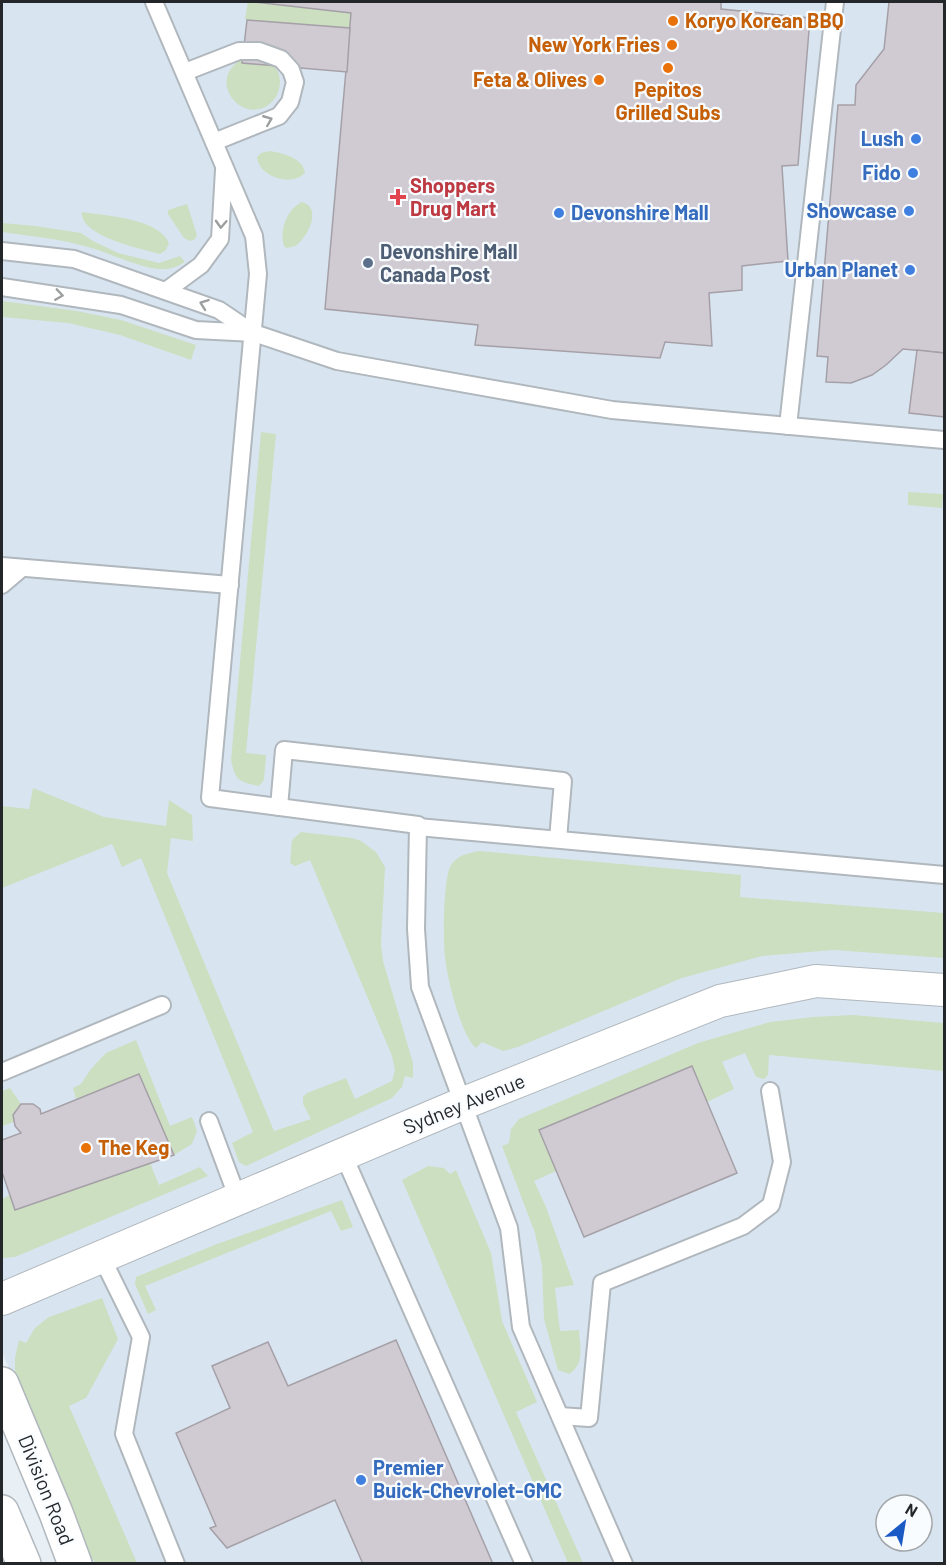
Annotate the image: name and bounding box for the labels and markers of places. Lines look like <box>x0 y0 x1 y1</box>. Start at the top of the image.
place label: Koryo Korean BBQ <box>685 8 844 32</box>
marker: Koryo Korean BBQ <box>666 14 680 28</box>
place label: New York Fries <box>528 32 660 56</box>
marker: New York Fries <box>665 38 679 52</box>
marker: Pepitos Grilled Subs <box>661 61 675 75</box>
place label: Feta & Olives <box>473 67 587 91</box>
marker: Feta & Olives <box>592 73 606 87</box>
place label: Pepitos Grilled Subs <box>615 77 721 124</box>
place label: Lush <box>861 126 904 150</box>
marker: Lush <box>909 132 923 146</box>
place label: Fido <box>862 160 901 184</box>
marker: Fido <box>906 166 920 180</box>
place label: Shoppers Drug Mart <box>410 173 496 220</box>
marker: Shoppers Drug Mart <box>391 190 405 204</box>
place label: Showcase <box>806 198 897 222</box>
place label: Devonshire Mall <box>571 200 709 224</box>
marker: Showcase <box>902 204 916 218</box>
marker: Devonshire Mall <box>552 206 566 220</box>
place label: Devonshire Mall Canada Post <box>380 239 518 286</box>
marker: Devonshire Mall Canada Post <box>361 256 375 270</box>
place label: Urban Planet <box>784 257 898 281</box>
marker: Urban Planet <box>903 263 917 277</box>
place label: The Keg <box>98 1135 169 1159</box>
marker: The Keg <box>79 1141 93 1155</box>
place label: Premier Buick-Chevrolet-GMC <box>373 1455 562 1502</box>
marker: Premier Buick-Chevrolet-GMC <box>354 1473 368 1487</box>

